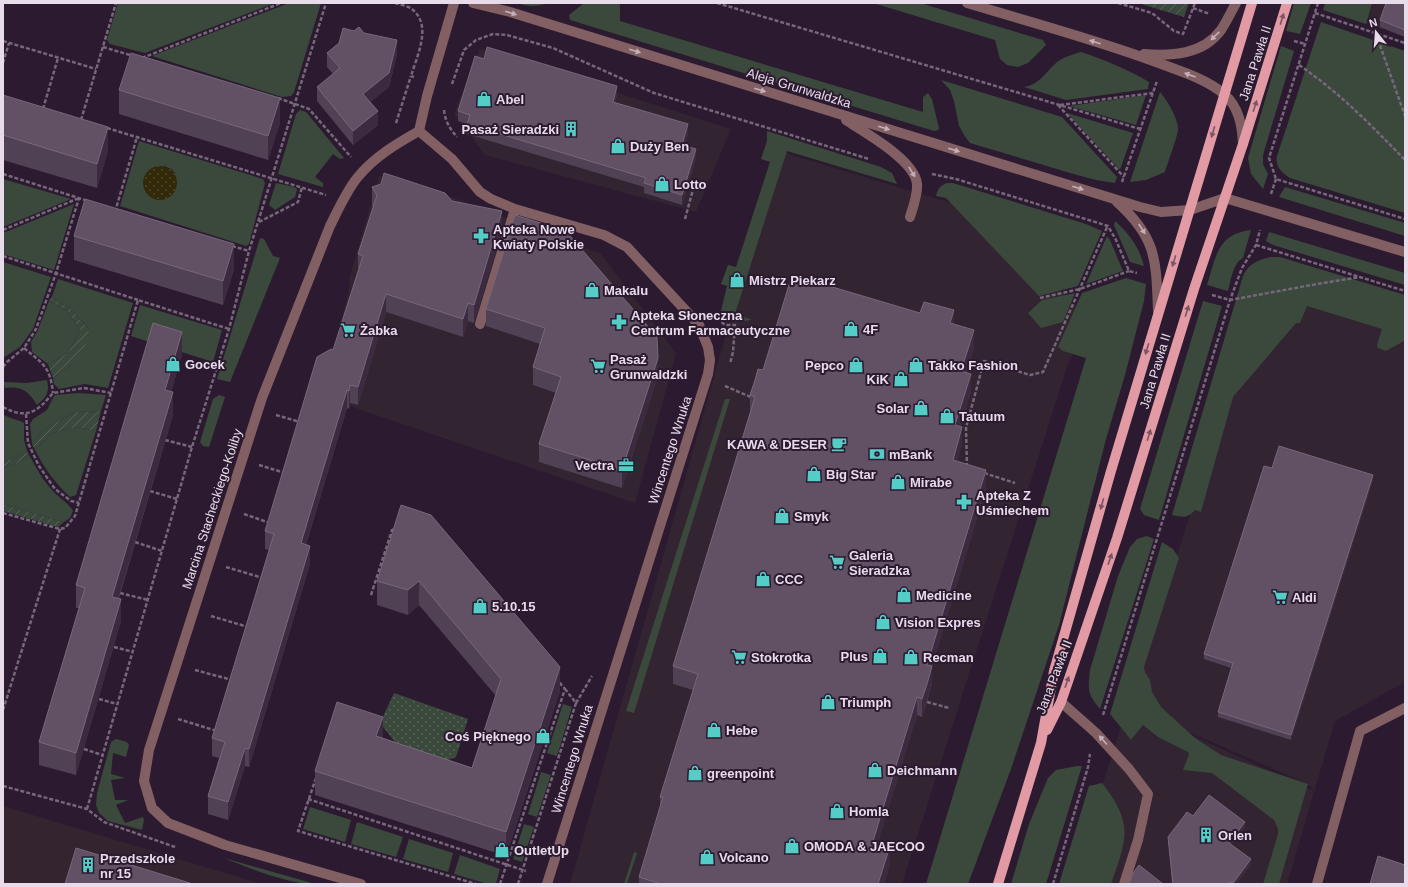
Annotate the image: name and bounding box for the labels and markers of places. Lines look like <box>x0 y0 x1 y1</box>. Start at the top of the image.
shop icon: Abel <box>475 90 493 108</box>
place label: Abel <box>496 92 524 107</box>
building icon: Pasaż Sieradzki <box>562 120 580 138</box>
place label: Pasaż Sieradzki <box>461 122 559 137</box>
shop icon: Duży Ben <box>609 137 627 155</box>
place label: Duży Ben <box>630 139 689 154</box>
shop icon: Lotto <box>653 175 671 193</box>
place label: Lotto <box>674 177 707 192</box>
place label: Apteka Nowe Kwiaty Polskie <box>493 222 584 252</box>
pharmacy icon: Apteka Nowe Kwiaty Polskie <box>472 227 490 245</box>
shop icon: Mistrz Piekarz <box>728 271 746 289</box>
place label: Mistrz Piekarz <box>749 273 836 288</box>
shop icon: Makalu <box>583 281 601 299</box>
place label: Makalu <box>604 283 648 298</box>
place label: Apteka Słoneczna Centrum Farmaceutyczne <box>631 308 790 338</box>
pharmacy icon: Apteka Słoneczna Centrum Farmaceutyczne <box>610 313 628 331</box>
shop icon: 4F <box>842 320 860 338</box>
supermarket icon: Żabka <box>339 321 357 339</box>
place label: 4F <box>863 322 878 337</box>
place label: Żabka <box>360 323 398 338</box>
place label: Pasaż Grunwaldzki <box>610 352 687 382</box>
shop icon: Gocek <box>164 355 182 373</box>
shop icon: Pepco <box>847 356 865 374</box>
shop icon: Takko Fashion <box>907 356 925 374</box>
place label: Gocek <box>185 357 226 372</box>
supermarket icon: Pasaż Grunwaldzki <box>589 357 607 375</box>
place label: Pepco <box>805 358 844 373</box>
place label: Takko Fashion <box>928 358 1018 373</box>
shop icon: KiK <box>892 370 910 388</box>
place label: KiK <box>867 372 890 387</box>
shop icon: Solar <box>912 399 930 417</box>
place label: Solar <box>876 401 909 416</box>
shop icon: Tatuum <box>938 407 956 425</box>
place label: Tatuum <box>959 409 1005 424</box>
cafe icon: KAWA & DESER <box>830 435 848 453</box>
place label: KAWA & DESER <box>727 437 828 452</box>
bank icon: mBank <box>868 445 886 463</box>
place label: mBank <box>889 447 933 462</box>
office icon: Vectra <box>617 456 635 474</box>
place label: Vectra <box>575 458 615 473</box>
shop icon: Big Star <box>805 465 823 483</box>
place label: Big Star <box>826 467 876 482</box>
shop icon: Mirabe <box>889 473 907 491</box>
place label: Mirabe <box>910 475 952 490</box>
place label: Apteka Z Uśmiechem <box>976 488 1049 518</box>
pharmacy icon: Apteka Z Uśmiechem <box>955 493 973 511</box>
shop icon: Smyk <box>773 507 791 525</box>
place label: Smyk <box>794 509 829 524</box>
place label: Galeria Sieradzka <box>849 548 910 578</box>
supermarket icon: Galeria Sieradzka <box>828 553 846 571</box>
shop icon: CCC <box>754 570 772 588</box>
place label: CCC <box>775 572 804 587</box>
shop icon: Medicine <box>895 586 913 604</box>
place label: Medicine <box>916 588 972 603</box>
supermarket icon: Aldi <box>1271 588 1289 606</box>
place label: Aldi <box>1292 590 1317 605</box>
shop icon: 5.10.15 <box>471 597 489 615</box>
place label: 5.10.15 <box>492 599 535 614</box>
shop icon: Vision Expres <box>874 613 892 631</box>
place label: Vision Expres <box>895 615 981 630</box>
shop icon: Plus <box>871 647 889 665</box>
supermarket icon: Stokrotka <box>730 648 748 666</box>
shop icon: Recman <box>902 648 920 666</box>
place label: Plus <box>841 649 868 664</box>
place label: Stokrotka <box>751 650 812 665</box>
place label: Recman <box>923 650 974 665</box>
shop icon: Triumph <box>819 693 837 711</box>
place label: Triumph <box>840 695 891 710</box>
shop icon: Hebe <box>705 721 723 739</box>
place label: Hebe <box>726 723 758 738</box>
shop icon: Coś Pięknego <box>534 727 552 745</box>
place label: Coś Pięknego <box>445 729 531 744</box>
shop icon: Deichmann <box>866 761 884 779</box>
place label: Deichmann <box>887 763 957 778</box>
shop icon: greenpoint <box>686 764 704 782</box>
place label: greenpoint <box>707 766 775 781</box>
shop icon: Homla <box>828 802 846 820</box>
place label: Homla <box>849 804 890 819</box>
building icon: Orlen <box>1197 826 1215 844</box>
place label: Orlen <box>1218 828 1252 843</box>
shop icon: OMODA & JAECOO <box>783 837 801 855</box>
place label: OMODA & JAECOO <box>804 839 925 854</box>
shop icon: OutletUp <box>493 841 511 859</box>
place label: OutletUp <box>514 843 569 858</box>
shop icon: Volcano <box>698 848 716 866</box>
place label: Volcano <box>719 850 769 865</box>
place label: Przedszkole nr 15 <box>100 851 175 881</box>
building icon: Przedszkole nr 15 <box>79 856 97 874</box>

